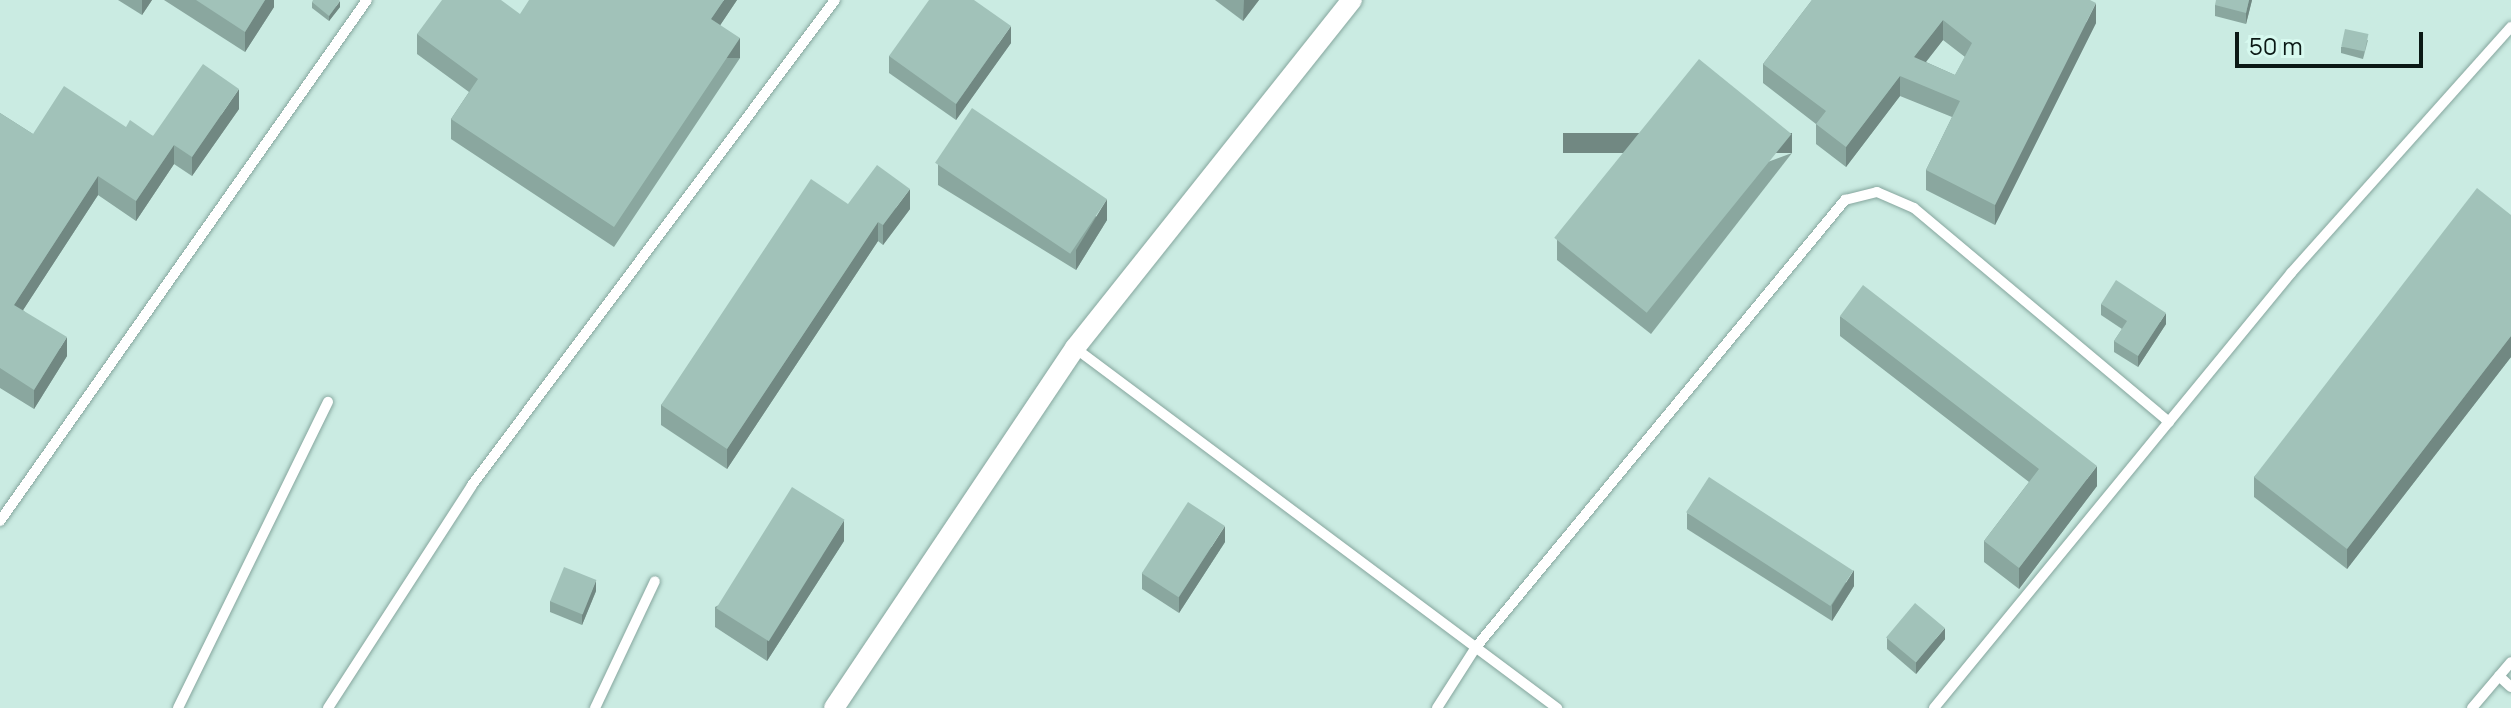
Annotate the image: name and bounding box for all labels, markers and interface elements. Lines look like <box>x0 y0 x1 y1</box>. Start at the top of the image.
scale bar <box>2239 16 2427 66</box>
text: 50 m <box>2249 29 2303 62</box>

